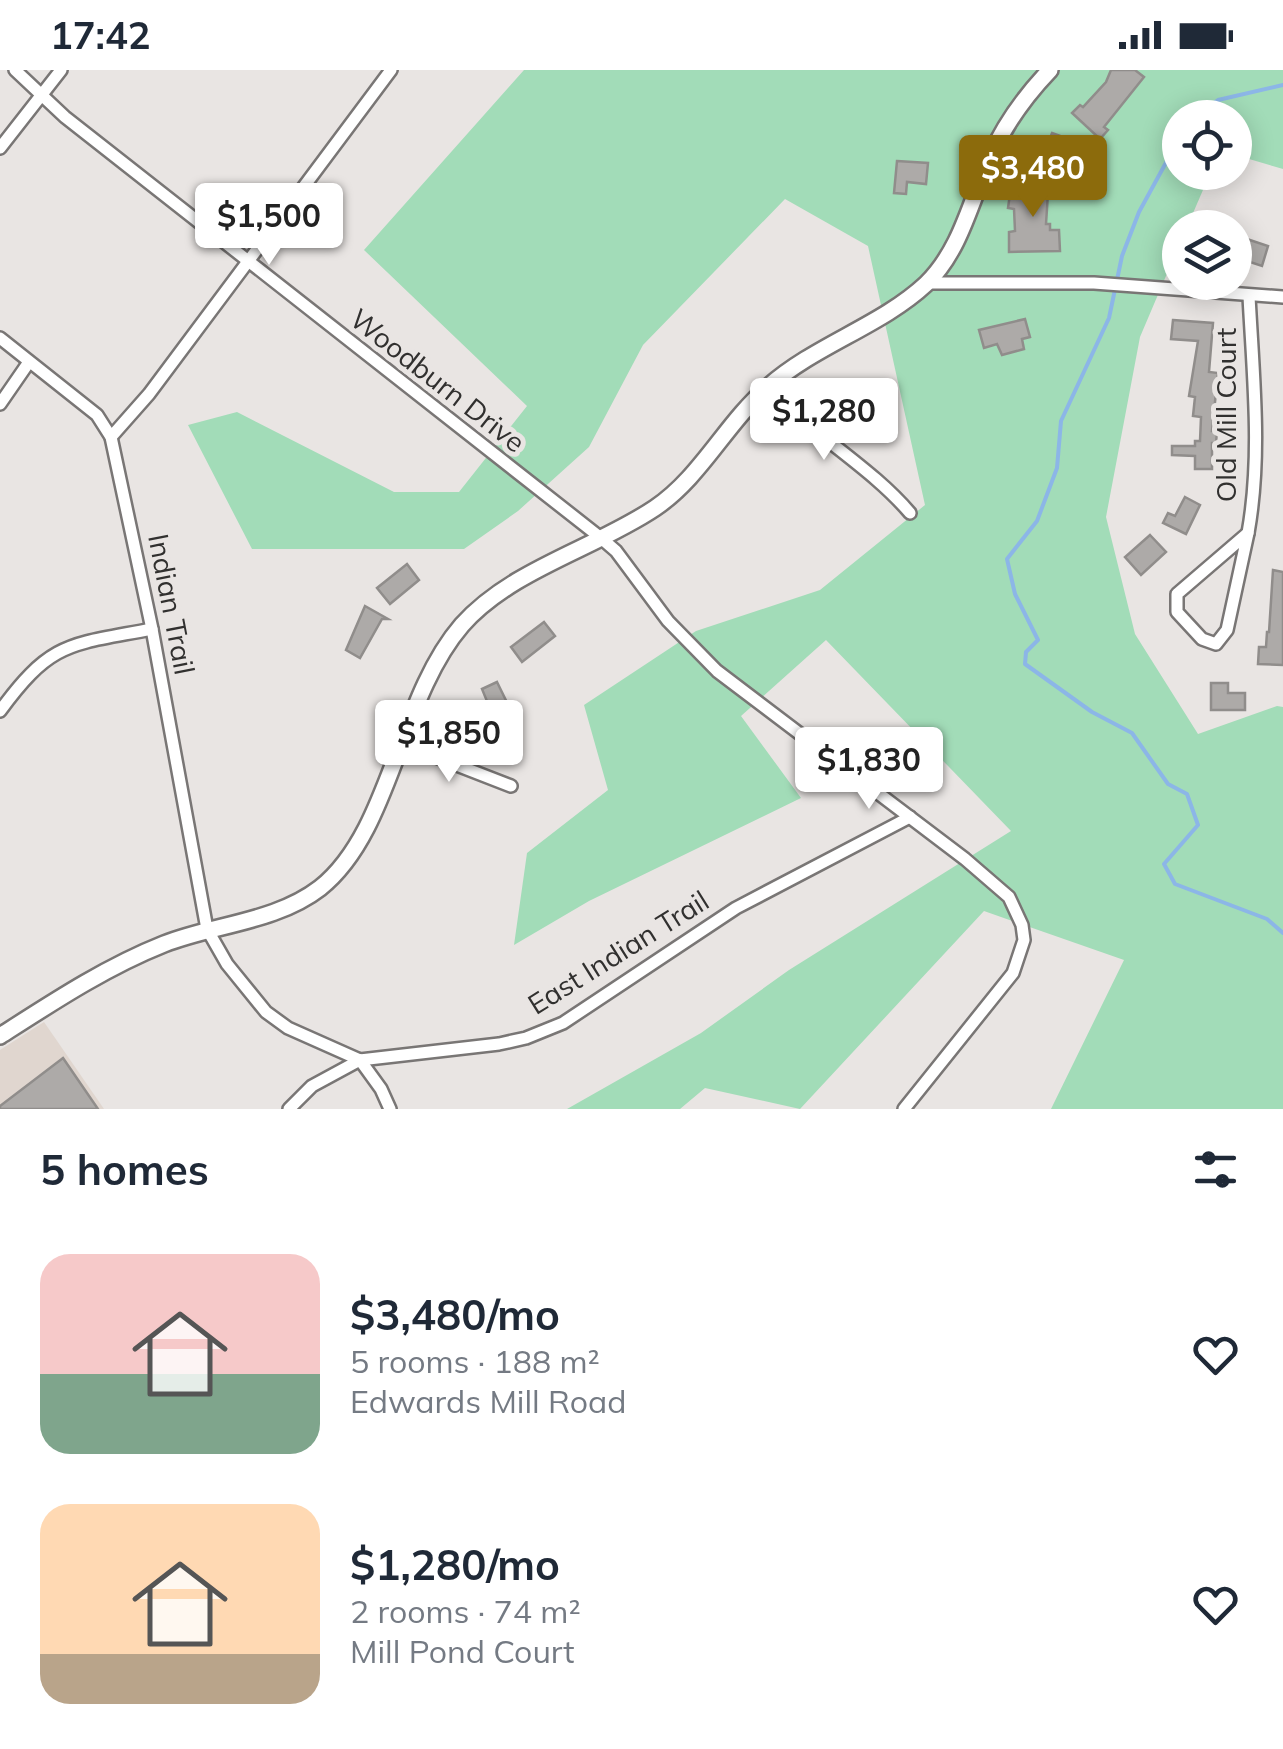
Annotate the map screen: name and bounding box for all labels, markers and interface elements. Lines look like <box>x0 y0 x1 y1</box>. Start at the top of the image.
text: 17:42 <box>50 11 151 59</box>
map controls <box>1162 100 1252 300</box>
button: locate <box>1162 100 1252 190</box>
pin: $3,480 <box>952 135 1114 220</box>
text: $3,480 <box>981 147 1085 187</box>
pin: $1,500 <box>188 183 350 268</box>
text: $1,500 <box>217 195 321 235</box>
button: layers <box>1162 210 1252 300</box>
street label: Woodburn Drive <box>343 301 533 459</box>
street label: Old Mill Court <box>1208 327 1243 502</box>
pin: $1,280 <box>743 378 905 463</box>
text: $1,280 <box>772 390 876 430</box>
street label: Indian Trail <box>141 531 203 677</box>
pin: $1,850 <box>368 700 530 785</box>
text: $1,850 <box>397 712 501 752</box>
pin: $1,830 <box>788 727 950 812</box>
text: $1,830 <box>817 739 921 779</box>
street label: East Indian Trail <box>521 882 715 1022</box>
icon: filters <box>1188 1142 1243 1197</box>
text: 5 homes <box>40 1143 209 1196</box>
text: $3,480/mo <box>350 1288 560 1341</box>
icon: home <box>120 1294 240 1414</box>
icon: heart <box>1188 1327 1243 1382</box>
text: 5 rooms · 188 m² <box>350 1341 600 1381</box>
text: Edwards Mill Road <box>350 1381 627 1421</box>
text: $1,280/mo <box>350 1538 560 1591</box>
icon: home <box>120 1544 240 1664</box>
icon: heart <box>1188 1577 1243 1632</box>
text: 2 rooms · 74 m² <box>350 1591 581 1631</box>
text: Mill Pond Court <box>350 1631 575 1671</box>

